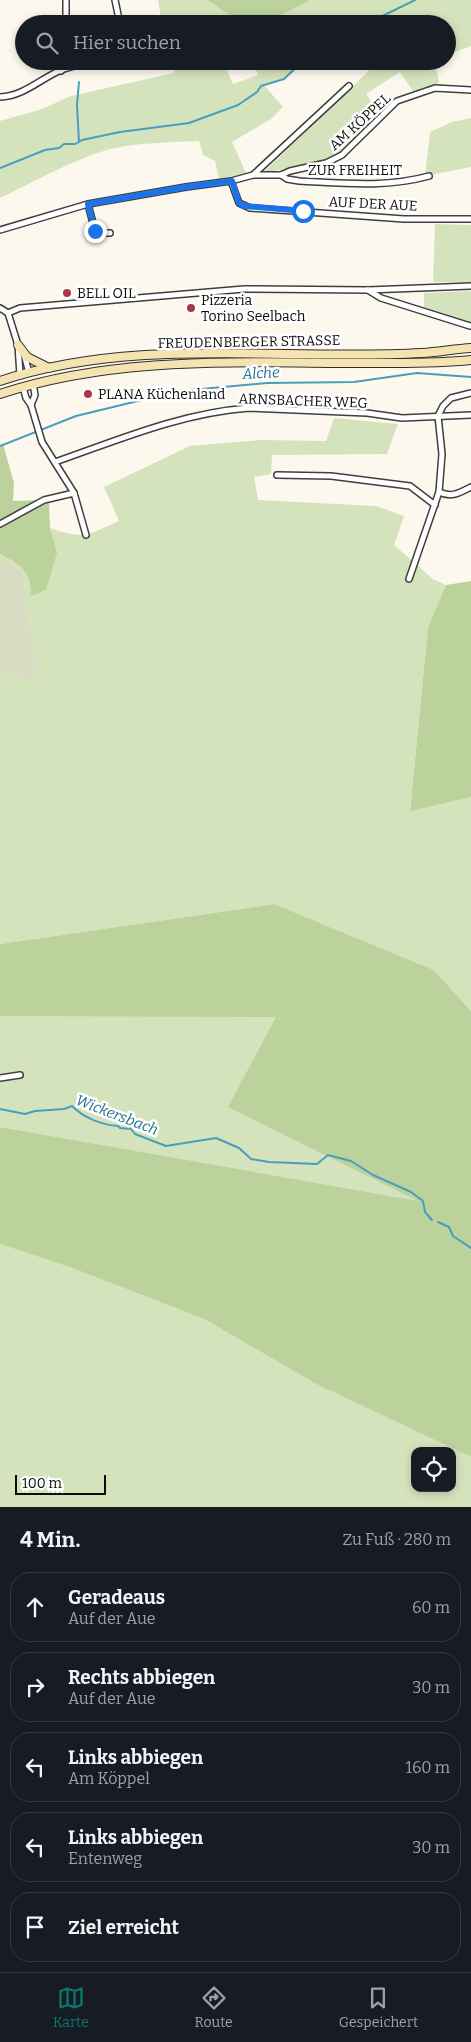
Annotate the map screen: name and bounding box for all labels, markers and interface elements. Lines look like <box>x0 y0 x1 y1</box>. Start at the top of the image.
search box <box>15 15 456 70</box>
icon: search <box>33 29 61 57</box>
text: Hier suchen <box>73 31 181 54</box>
street label: AM KÖPPEL <box>326 90 394 154</box>
street label: ZUR FREIHEIT <box>308 162 402 179</box>
street label: AUF DER AUE <box>328 193 418 215</box>
route start <box>292 200 315 223</box>
route end <box>84 220 107 243</box>
place label: BELL OIL <box>77 285 136 302</box>
marker: BELL OIL <box>61 287 73 299</box>
place label: Pizzeria Torino Seelbach <box>201 292 306 325</box>
marker: Pizzeria Torino Seelbach <box>185 302 197 314</box>
street label: FREUDENBERGER STRASSE <box>158 332 340 352</box>
water label: Alche <box>241 363 280 383</box>
place label: PLANA Küchenland <box>98 386 225 403</box>
marker: PLANA Küchenland <box>82 388 94 400</box>
street label: ARNSBACHER WEG <box>238 390 368 412</box>
water label: Wickersbach <box>73 1091 161 1139</box>
map controls <box>411 1447 456 1492</box>
button: locate <box>411 1447 456 1492</box>
scale bar <box>15 1472 106 1495</box>
text: 100 m <box>22 1475 62 1492</box>
text: 4 Min. <box>20 1527 80 1553</box>
text: Zu Fuß · 280 m <box>342 1530 451 1549</box>
text: Geradeaus <box>68 1586 165 1609</box>
icon: ahead <box>21 1593 49 1621</box>
text: 60 m <box>412 1598 450 1617</box>
text: Auf der Aue <box>68 1609 156 1628</box>
text: Rechts abbiegen <box>68 1666 215 1689</box>
icon: right <box>21 1673 49 1701</box>
text: 30 m <box>412 1678 450 1697</box>
text: Auf der Aue <box>68 1689 156 1708</box>
text: Links abbiegen <box>68 1746 203 1769</box>
icon: left <box>21 1753 49 1781</box>
text: 160 m <box>405 1758 450 1777</box>
text: Am Köppel <box>68 1769 150 1788</box>
text: Links abbiegen <box>68 1826 203 1849</box>
icon: left <box>21 1833 49 1861</box>
text: 30 m <box>412 1838 450 1857</box>
text: Entenweg <box>68 1849 142 1868</box>
icon: arrive <box>21 1913 49 1941</box>
text: Ziel erreicht <box>68 1916 179 1939</box>
tab: Karte <box>53 1984 89 2031</box>
tab: Route <box>195 1984 233 2031</box>
tab: Gespeichert <box>339 1984 418 2031</box>

